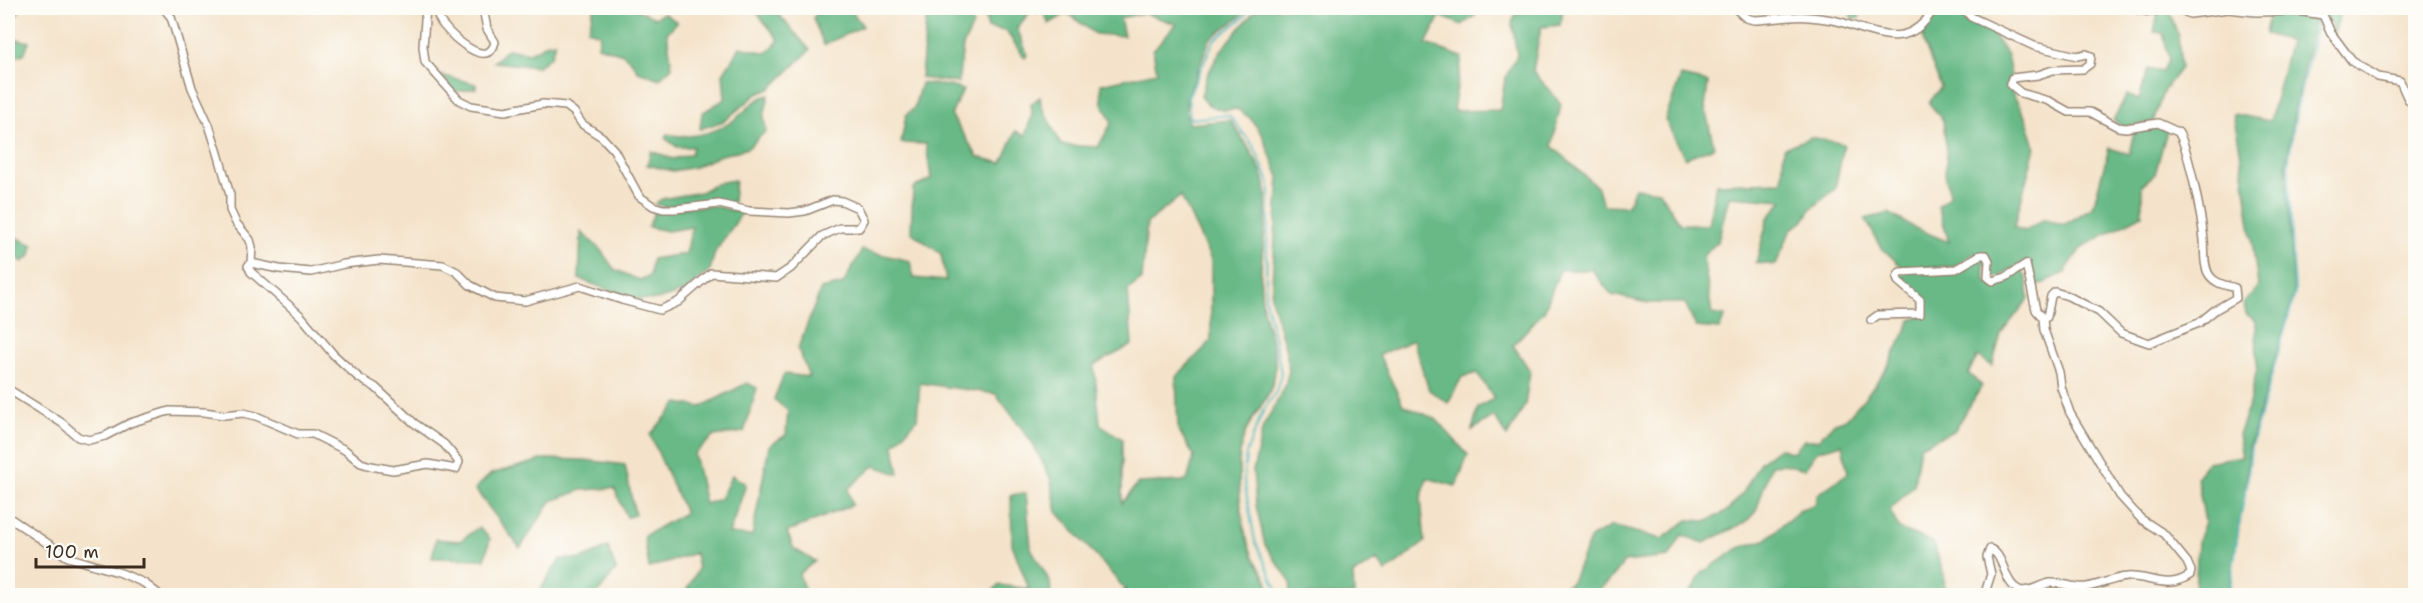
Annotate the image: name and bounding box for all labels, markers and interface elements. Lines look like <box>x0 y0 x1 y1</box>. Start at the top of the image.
scale bar <box>36 531 144 569</box>
text: 100 m <box>45 540 99 564</box>

